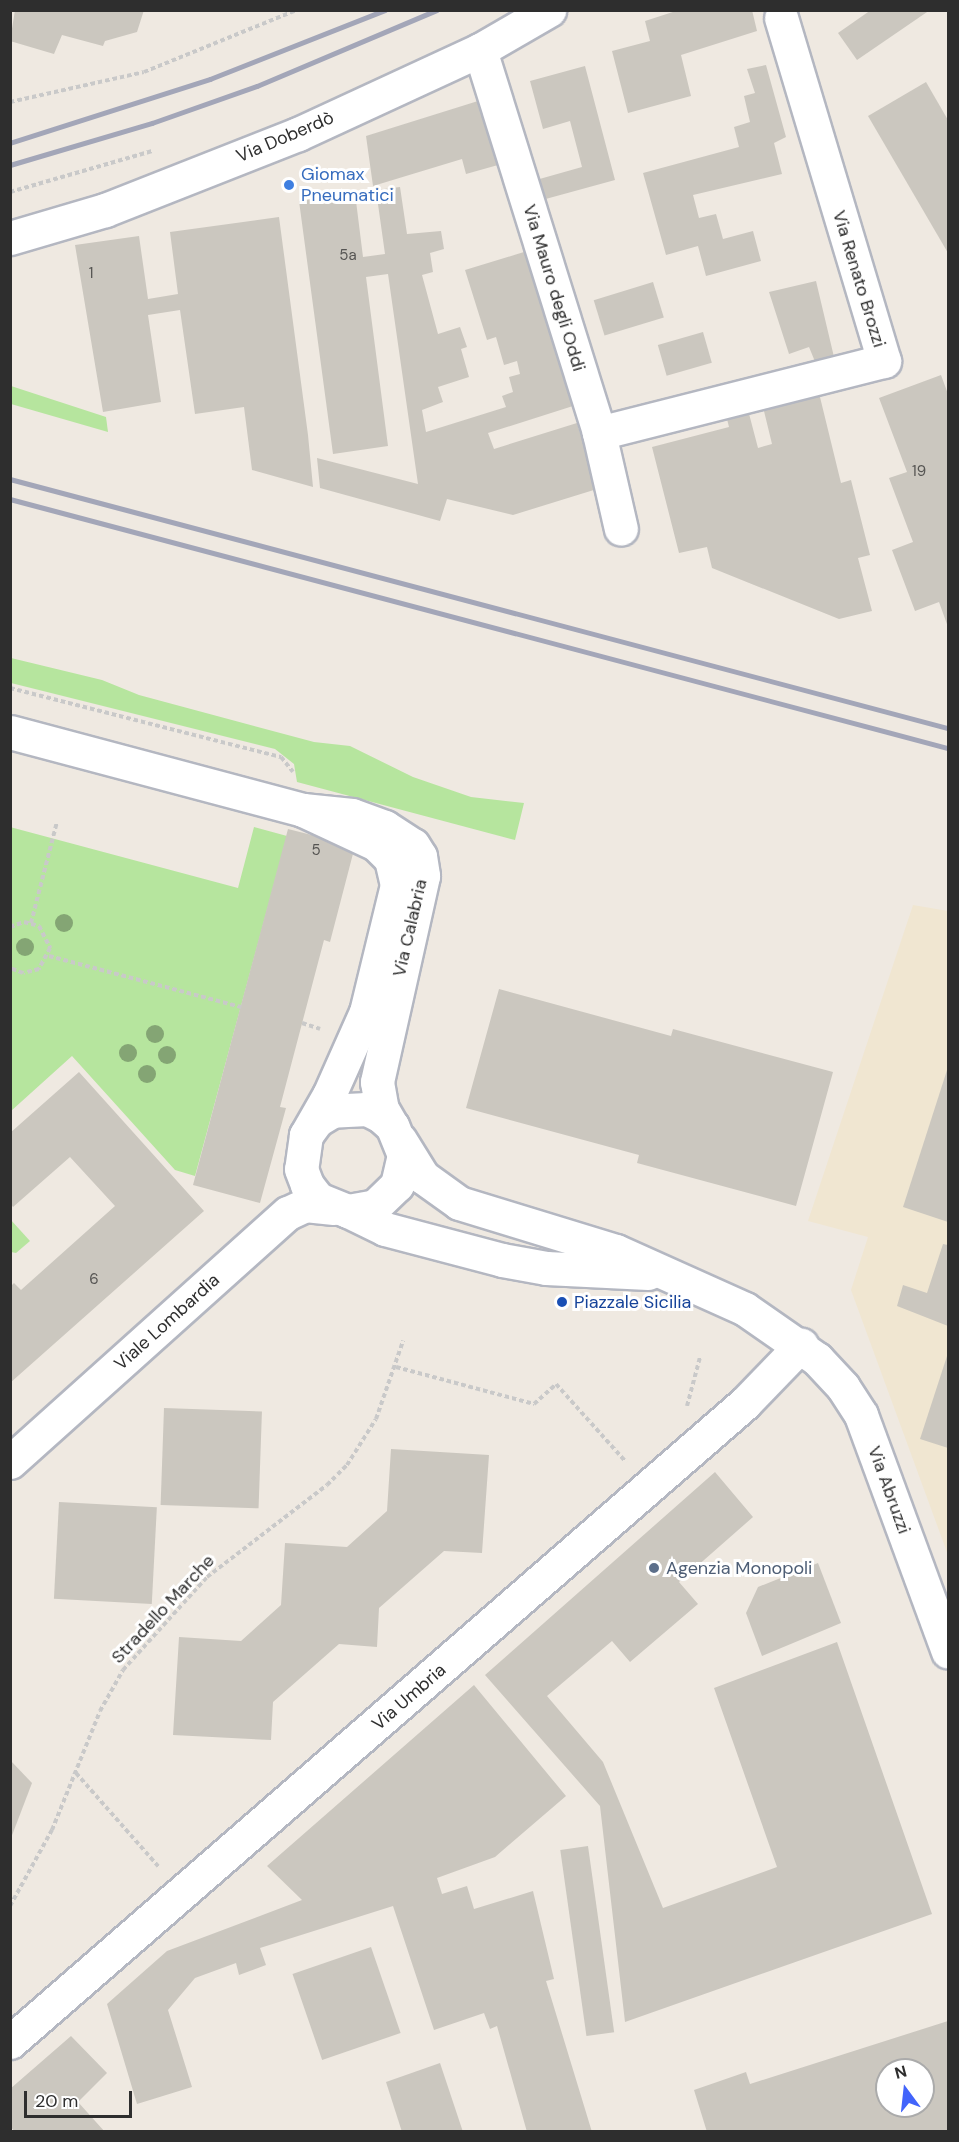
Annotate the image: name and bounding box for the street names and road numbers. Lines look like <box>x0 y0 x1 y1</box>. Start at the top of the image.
street label: Via Doberdò <box>233 107 337 167</box>
street label: Via Mauro degli Oddi <box>518 202 590 374</box>
street label: Via Renato Brozzi <box>828 208 890 350</box>
street label: Via Calabria <box>388 877 432 979</box>
street label: Viale Lombardia <box>110 1269 224 1375</box>
street label: Via Abruzzi <box>863 1443 915 1537</box>
street label: Stradello Marche <box>107 1550 219 1668</box>
street label: Via Umbria <box>368 1659 450 1735</box>

